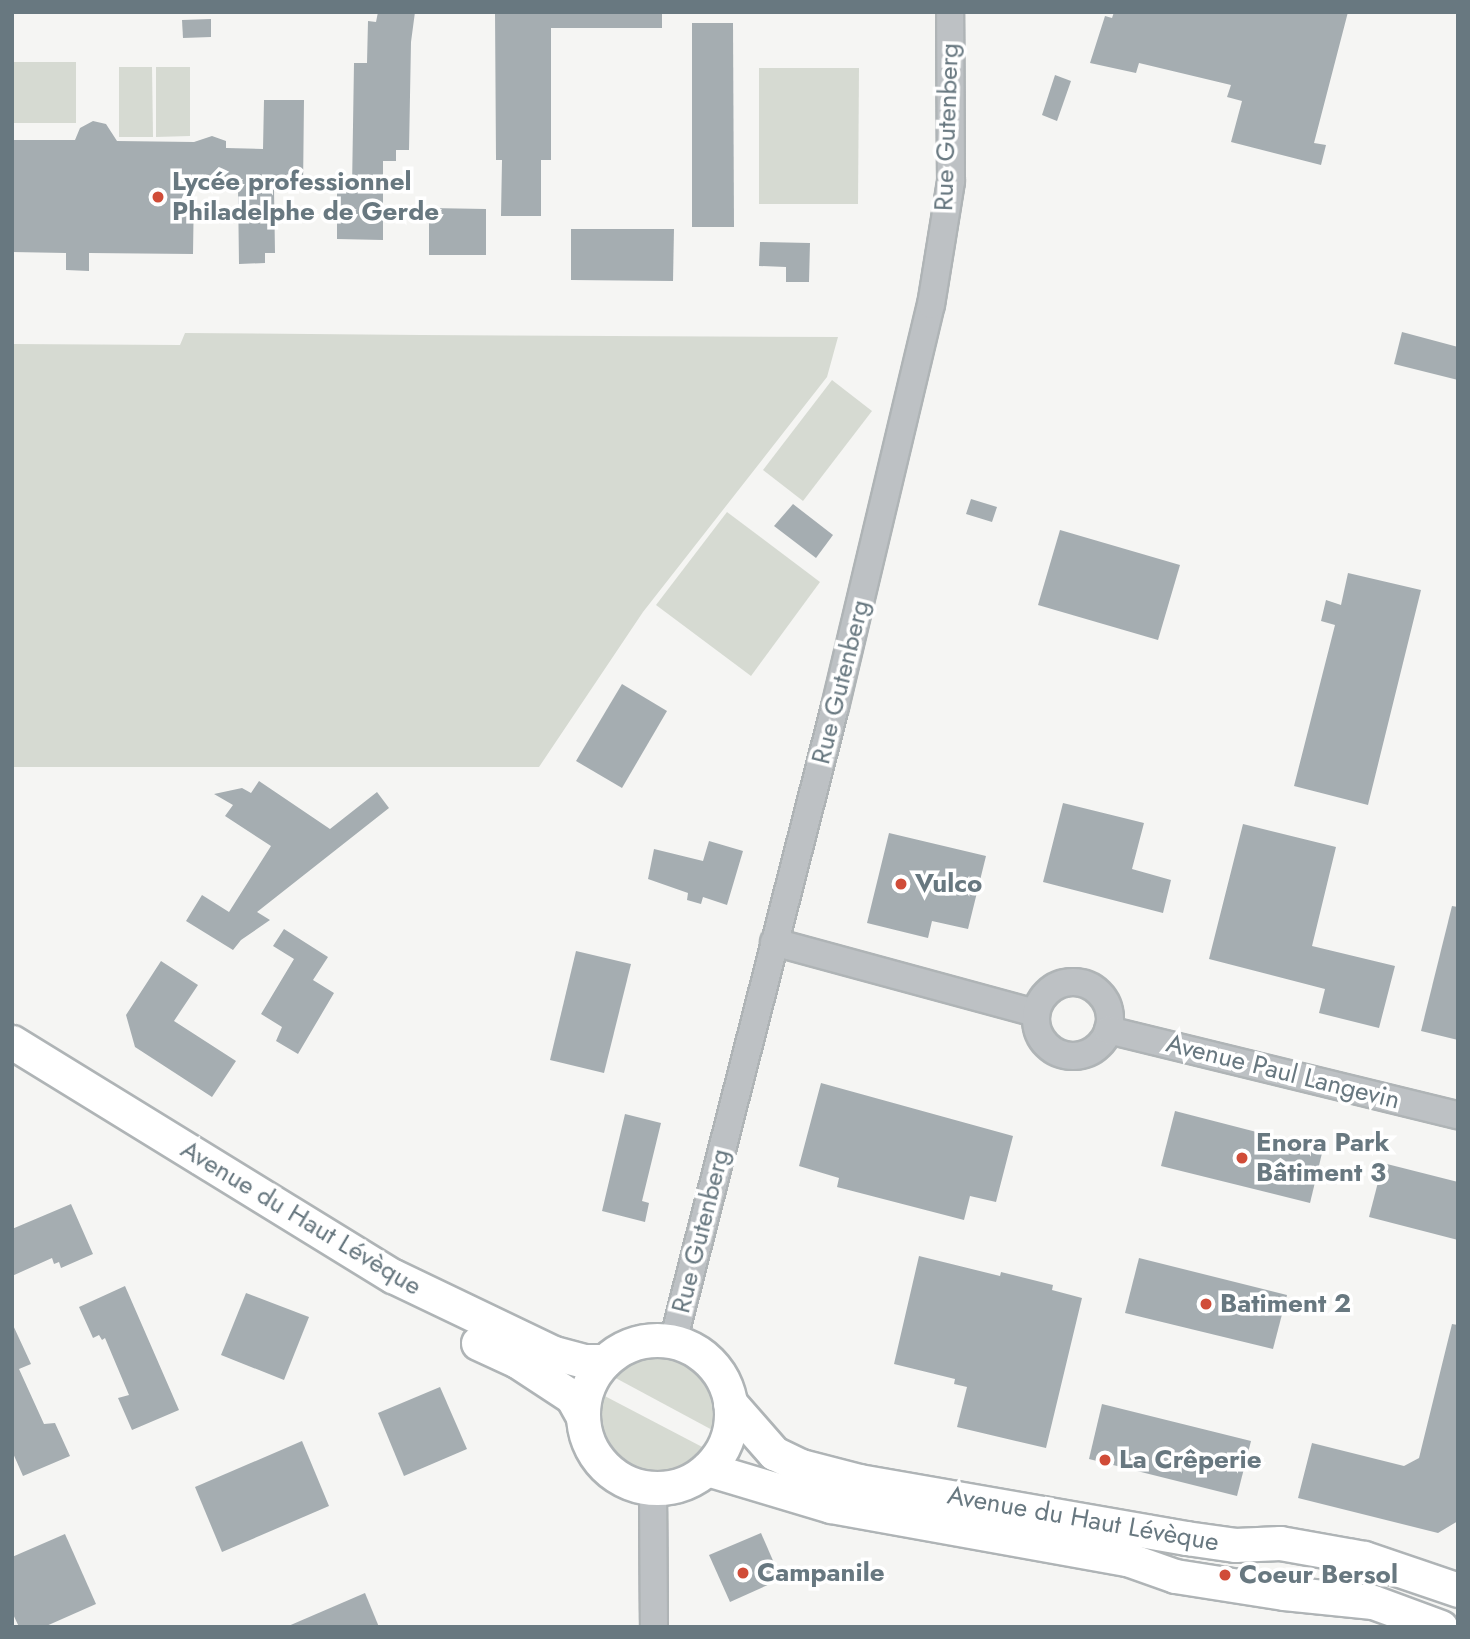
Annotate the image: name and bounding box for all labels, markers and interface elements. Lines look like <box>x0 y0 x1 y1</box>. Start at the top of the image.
street label: Rue Gutenberg <box>928 42 966 212</box>
place label: Lycée professionnel Philadelphe de Gerde <box>172 166 439 228</box>
marker: Lycée professionnel Philadelphe de Gerde <box>150 189 166 205</box>
street label: Rue Gutenberg <box>806 597 876 767</box>
place label: Vulco <box>915 868 982 900</box>
marker: Vulco <box>893 876 909 892</box>
street label: Avenue Paul Langevin <box>1163 1028 1403 1116</box>
place label: Enora Park Bâtiment 3 <box>1256 1127 1390 1188</box>
street label: Avenue du Haut Lévèque <box>175 1134 427 1302</box>
street label: Rue Gutenberg <box>666 1146 736 1316</box>
marker: Enora Park Bâtiment 3 <box>1234 1150 1250 1166</box>
place label: Batiment 2 <box>1220 1288 1351 1320</box>
marker: Batiment 2 <box>1198 1296 1214 1312</box>
place label: La Crêperie <box>1119 1444 1262 1476</box>
marker: La Crêperie <box>1097 1452 1113 1468</box>
street label: Avenue du Haut Lévèque <box>945 1480 1221 1558</box>
place label: Campanile <box>757 1557 885 1589</box>
place label: Coeur Bersol <box>1239 1559 1398 1591</box>
marker: Campanile <box>735 1565 751 1581</box>
marker: Coeur Bersol <box>1217 1567 1233 1583</box>

